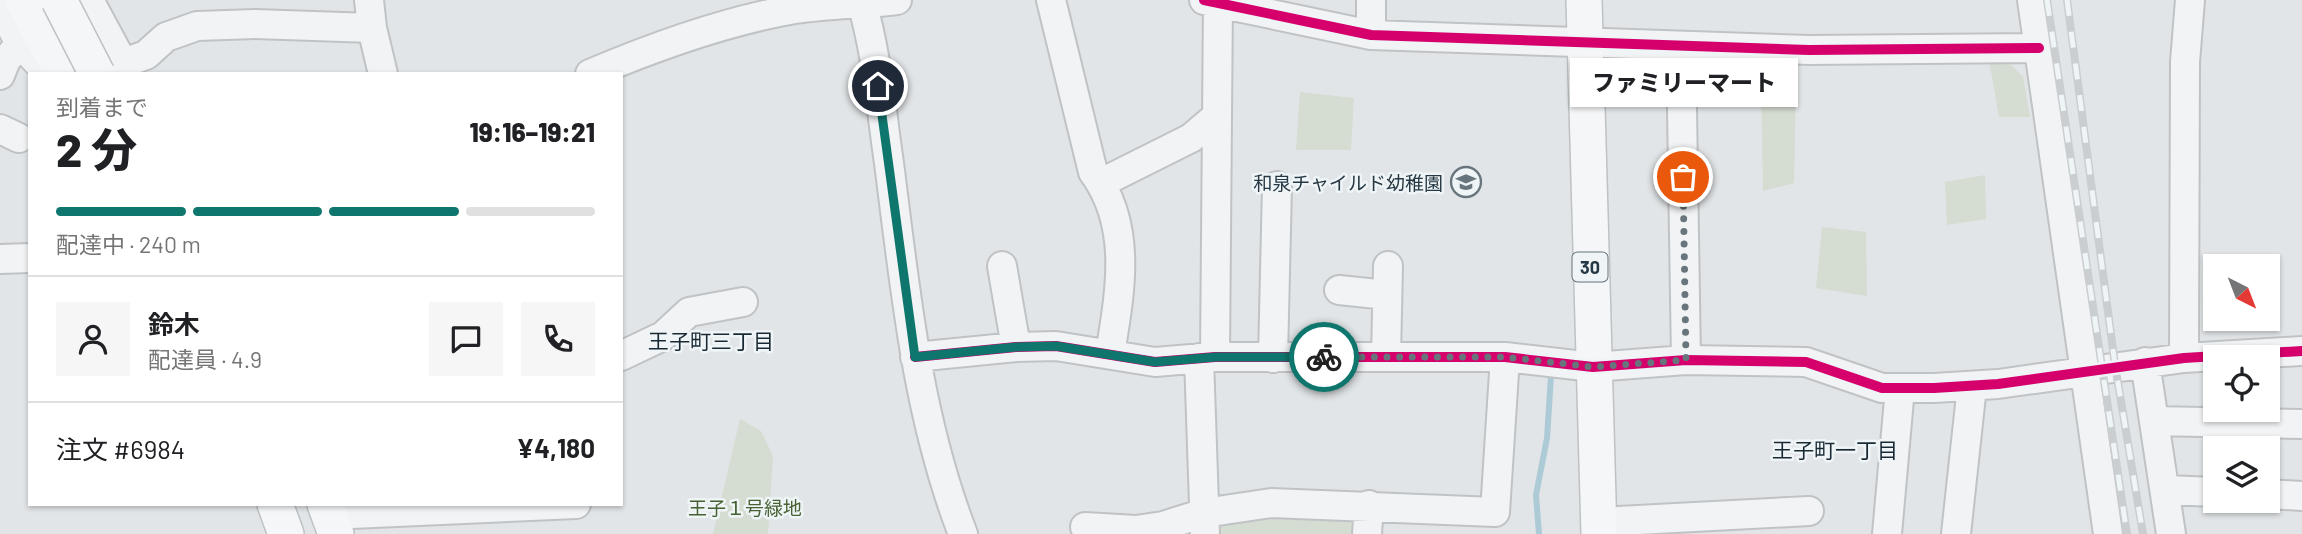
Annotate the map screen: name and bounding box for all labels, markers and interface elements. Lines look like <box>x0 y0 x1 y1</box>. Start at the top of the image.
pin <box>848 56 908 116</box>
callout: ファミリーマート <box>1569 58 1797 107</box>
icon: home <box>859 67 897 105</box>
text: ファミリーマート <box>1592 68 1776 96</box>
text: 到着まで <box>56 93 148 121</box>
text: 19:16–19:21 <box>469 116 595 147</box>
text: 2 分 <box>56 121 137 176</box>
pin <box>1653 147 1713 207</box>
icon: bag <box>1664 158 1702 196</box>
school or university icon: 和泉チャイルド幼稚園 <box>1449 165 1483 199</box>
place label: 和泉チャイルド幼稚園 <box>1253 171 1443 194</box>
text: 配達中 · 240 m <box>56 230 201 258</box>
road number: 30 <box>1572 253 1608 282</box>
north arrow <box>2203 254 2280 331</box>
map controls <box>2203 254 2280 513</box>
button: person <box>56 302 130 376</box>
button: chat <box>429 302 503 376</box>
button: phone <box>521 302 595 376</box>
text: 鈴木 <box>148 308 200 339</box>
courier <box>1289 322 1359 392</box>
district label: 王子町三丁目 <box>648 328 774 353</box>
icon: bike <box>1305 338 1343 376</box>
text: 配達員 · 4.9 <box>148 345 262 373</box>
button: locate <box>2203 345 2280 422</box>
text: ¥4,180 <box>516 432 595 463</box>
text: 注文 #6984 <box>56 433 185 464</box>
button: layers <box>2203 436 2280 513</box>
district label: 王子町一丁目 <box>1772 437 1898 462</box>
park label: 王子１号緑地 <box>688 496 802 519</box>

